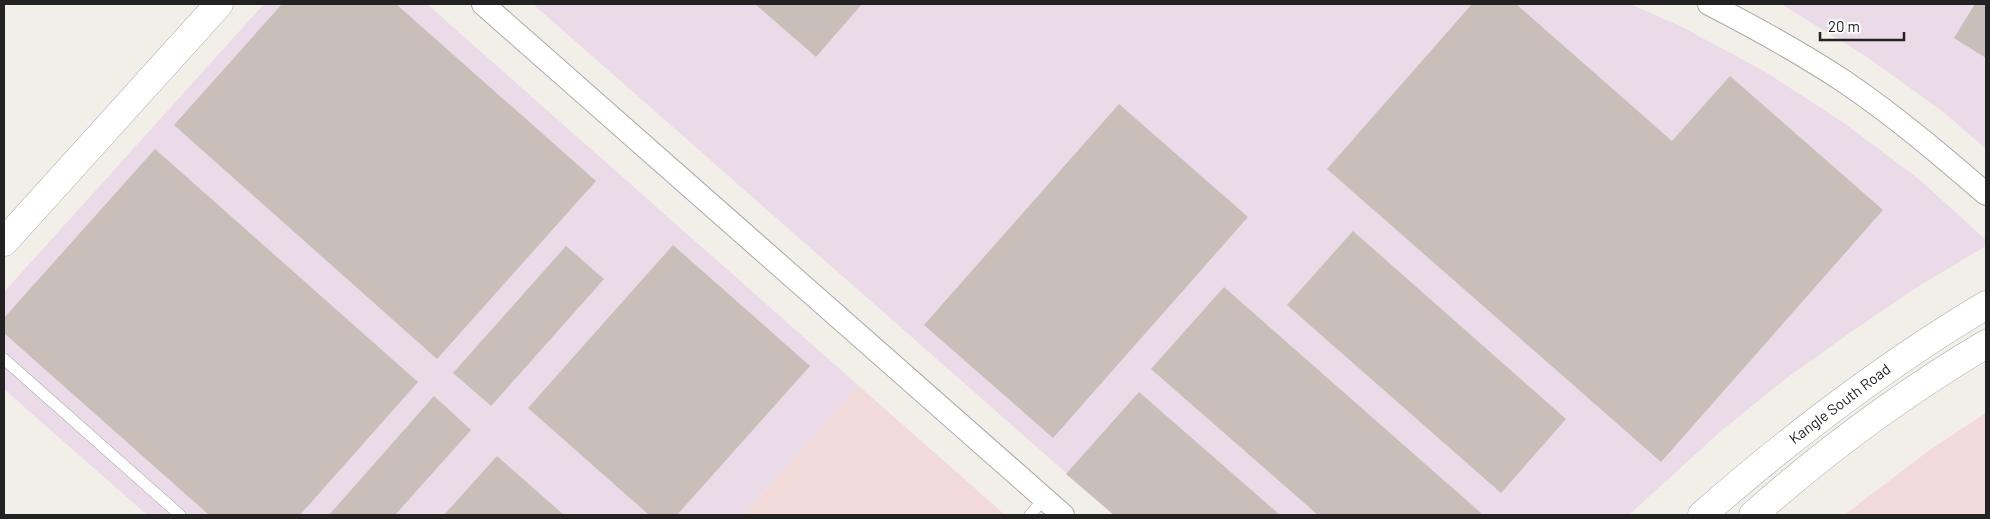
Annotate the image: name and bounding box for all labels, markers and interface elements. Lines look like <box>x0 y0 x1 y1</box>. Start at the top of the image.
scale bar <box>1820 10 1904 42</box>
text: 20 m <box>1828 17 1860 35</box>
street label: Kangle South Road <box>1785 359 1894 447</box>

